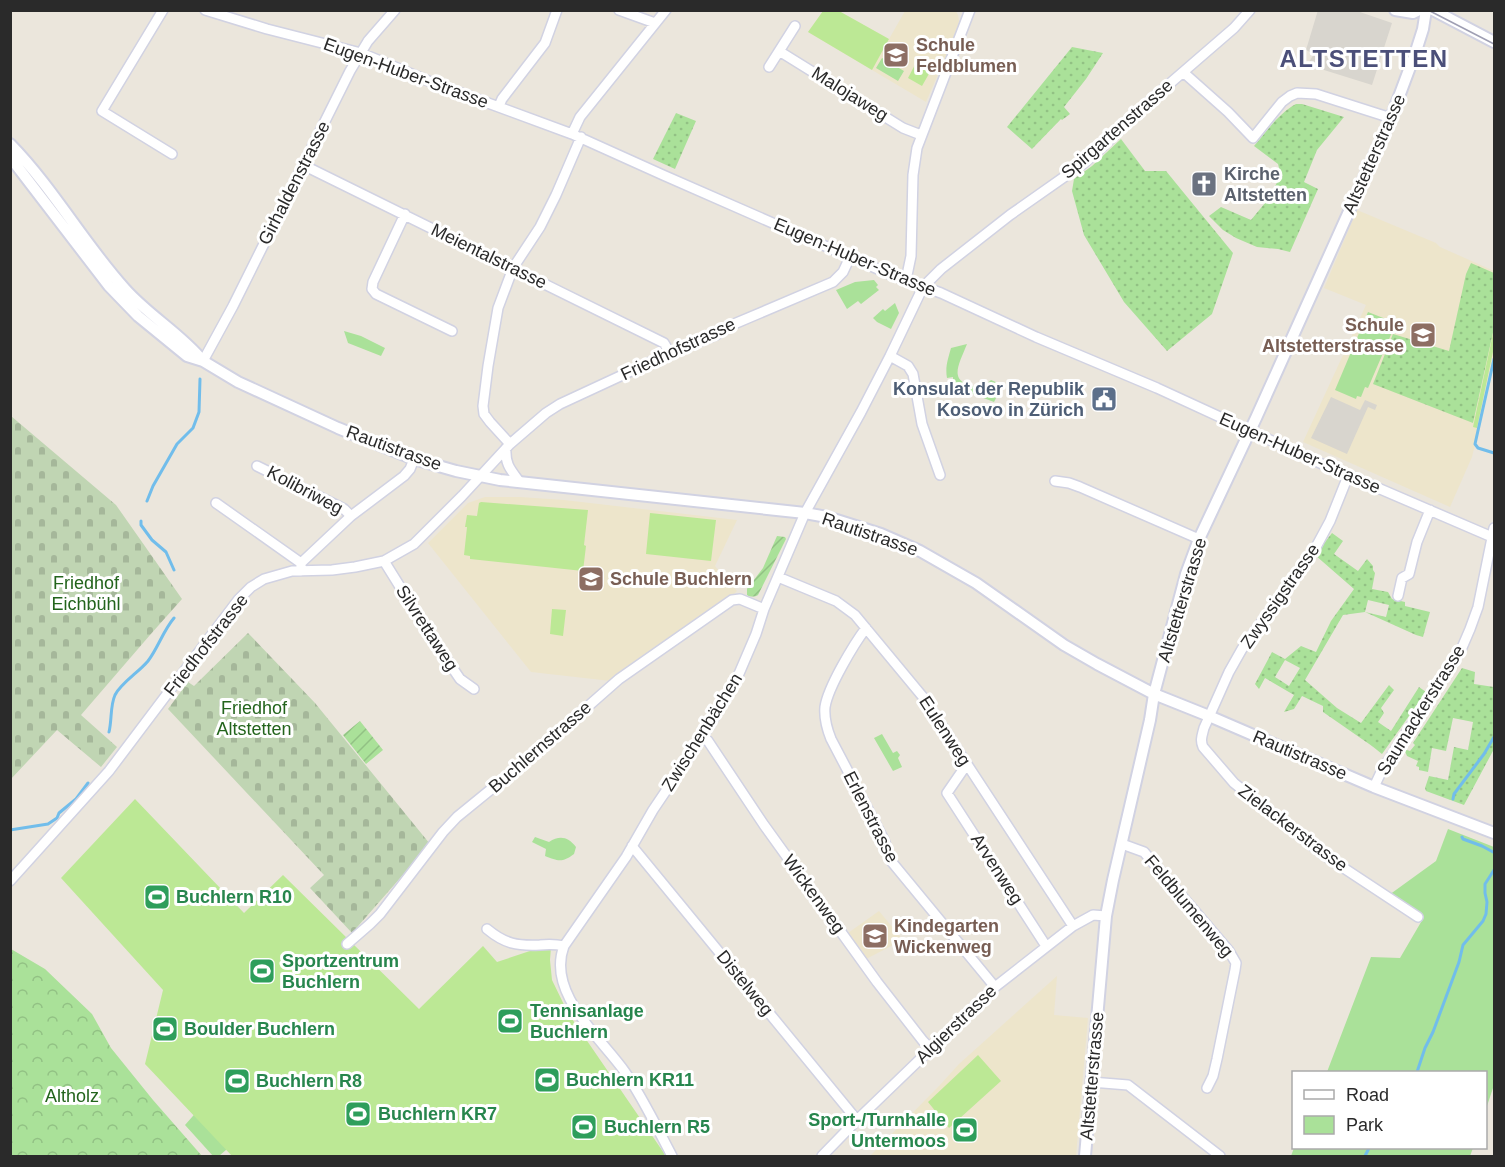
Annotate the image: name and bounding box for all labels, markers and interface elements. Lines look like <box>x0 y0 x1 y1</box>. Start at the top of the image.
street label: Eugen-Huber-Strasse <box>321 34 491 112</box>
place label: Schule Feldblumen <box>916 35 1017 76</box>
school or university icon: Schule Feldblumen <box>881 40 911 70</box>
district label: ALTSTETTEN <box>1279 45 1449 72</box>
street label: Malojaweg <box>808 63 892 125</box>
street label: Spirgartenstrasse <box>1057 75 1177 183</box>
street label: Altstetterstrasse <box>1339 91 1409 217</box>
street label: Girhaldenstrasse <box>254 118 334 248</box>
place label: Kirche Altstetten <box>1224 164 1307 205</box>
church icon: Kirche Altstetten <box>1189 169 1219 199</box>
street label: Eugen-Huber-Strasse <box>771 214 939 300</box>
street label: Meientalstrasse <box>428 219 550 293</box>
street label: Friedhofstrasse <box>618 314 738 384</box>
place label: Schule Altstetterstrasse <box>1262 315 1404 356</box>
school or university icon: Schule Altstetterstrasse <box>1408 320 1438 350</box>
place label: Konsulat der Republik Kosovo in Zürich <box>893 379 1085 420</box>
public building icon: Konsulat der Republik Kosovo in Zürich <box>1089 384 1119 414</box>
street label: Eugen-Huber-Strasse <box>1216 408 1384 498</box>
street label: Rautistrasse <box>344 421 444 475</box>
street label: Kolibriweg <box>264 462 346 518</box>
street label: Rautistrasse <box>819 508 921 560</box>
street label: Altstetterstrasse <box>1154 535 1210 665</box>
street label: Zwyssigstrasse <box>1237 540 1323 652</box>
school or university icon: Schule Buchlern <box>576 564 606 594</box>
place label: Schule Buchlern <box>610 569 752 589</box>
park label: Friedhof Eichbühl <box>51 573 121 614</box>
street label: Silvrettaweg <box>392 581 462 675</box>
street label: Friedhofstrasse <box>160 590 252 700</box>
street label: Saumackerstrasse <box>1373 641 1469 779</box>
street label: Zwischenbächen <box>658 669 746 795</box>
street label: Eulenweg <box>915 692 975 770</box>
street label: Buchlernstrasse <box>485 697 595 797</box>
park label: Friedhof Altstetten <box>216 698 292 739</box>
street label: Rautistrasse <box>1250 726 1350 784</box>
street label: Erlenstrasse <box>839 768 903 866</box>
street label: Zielackerstrasse <box>1235 781 1351 875</box>
street label: Arvenweg <box>967 830 1027 908</box>
street label: Wickenweg <box>779 851 849 937</box>
street label: Feldblumenweg <box>1140 851 1238 961</box>
sports icon: Buchlern R10 <box>142 882 172 912</box>
place label: Buchlern R10 <box>176 887 292 907</box>
place label: Kindegarten Wickenweg <box>894 916 999 957</box>
school or university icon: Kindegarten Wickenweg <box>860 921 890 951</box>
street label: Distelweg <box>713 946 777 1020</box>
place label: Sportzentrum Buchlern <box>282 951 399 992</box>
sports icon: Sportzentrum Buchlern <box>247 956 277 986</box>
street label: Algierstrasse <box>912 981 1000 1067</box>
place label: Tennisanlage Buchlern <box>530 1001 644 1042</box>
sports icon: Tennisanlage Buchlern <box>495 1006 525 1036</box>
street label: Altstetterstrasse <box>1076 1011 1108 1141</box>
sports icon: Boulder Buchlern <box>150 1014 180 1044</box>
place label: Boulder Buchlern <box>184 1019 335 1039</box>
sports icon: Buchlern KR11 <box>532 1065 562 1095</box>
sports icon: Buchlern R8 <box>222 1066 252 1096</box>
place label: Buchlern KR11 <box>566 1070 694 1090</box>
place label: Buchlern R8 <box>256 1071 362 1091</box>
legend <box>1292 1071 1487 1149</box>
text: Road <box>1346 1085 1389 1105</box>
park label: Altholz <box>45 1086 99 1106</box>
sports icon: Buchlern KR7 <box>343 1099 373 1129</box>
place label: Buchlern KR7 <box>378 1104 497 1124</box>
place label: Sport-/Turnhalle Untermoos <box>808 1110 946 1151</box>
sports icon: Buchlern R5 <box>569 1112 599 1142</box>
sports icon: Sport-/Turnhalle Untermoos <box>950 1115 980 1145</box>
text: Park <box>1346 1115 1384 1135</box>
place label: Buchlern R5 <box>604 1117 710 1137</box>

